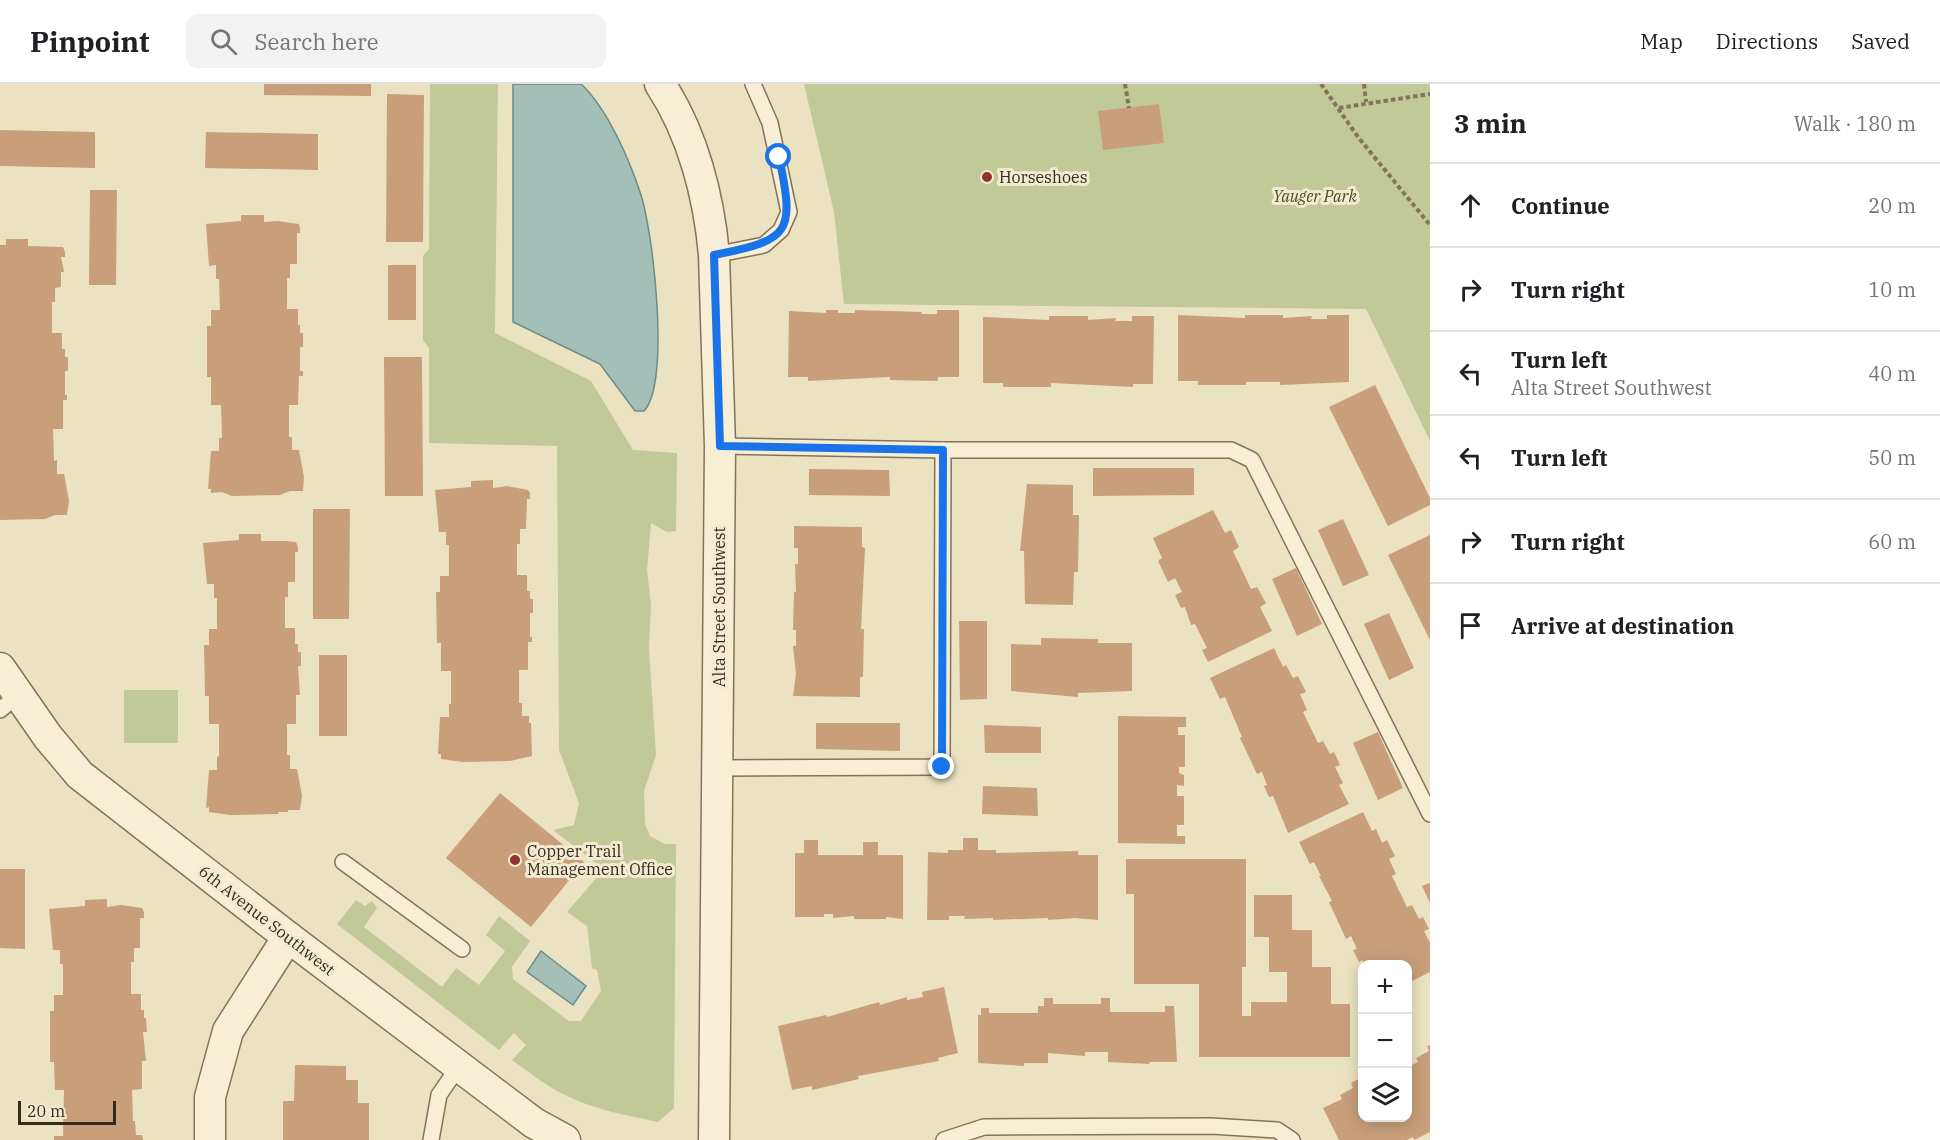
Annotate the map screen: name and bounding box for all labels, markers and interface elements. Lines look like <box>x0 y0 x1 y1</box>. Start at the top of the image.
search box <box>186 14 606 68</box>
text: Pinpoint <box>30 23 150 60</box>
icon: search <box>207 25 240 58</box>
text: Search here <box>255 27 378 56</box>
text: Map <box>1640 27 1683 55</box>
text: Directions <box>1716 27 1818 55</box>
text: Saved <box>1851 27 1910 55</box>
text: 3 min <box>1454 106 1527 140</box>
text: Walk · 180 m <box>1794 110 1916 137</box>
route start <box>765 143 791 169</box>
place label: Horseshoes <box>999 167 1087 187</box>
marker: Horseshoes <box>980 170 994 184</box>
park label: Yauger Park <box>1273 186 1358 206</box>
icon: ahead <box>1454 189 1487 222</box>
text: Continue <box>1511 191 1610 220</box>
text: 20 m <box>1868 192 1916 219</box>
icon: right <box>1454 273 1487 306</box>
text: Turn right <box>1511 275 1625 304</box>
text: 10 m <box>1868 276 1916 303</box>
text: Turn left <box>1511 345 1607 374</box>
icon: left <box>1454 357 1487 390</box>
text: 40 m <box>1868 360 1916 387</box>
text: Alta Street Southwest <box>1511 374 1712 401</box>
icon: left <box>1454 441 1487 474</box>
text: Turn left <box>1511 443 1607 472</box>
text: 50 m <box>1868 444 1916 471</box>
icon: right <box>1454 525 1487 558</box>
street label: Alta Street Southwest <box>709 526 729 687</box>
text: Turn right <box>1511 527 1625 556</box>
text: 60 m <box>1868 528 1916 555</box>
icon: arrive <box>1454 609 1487 642</box>
text: Arrive at destination <box>1511 611 1734 640</box>
route end <box>928 753 954 779</box>
place label: Copper Trail Management Office <box>527 841 673 879</box>
marker: Copper Trail Management Office <box>508 853 522 867</box>
street label: 6th Avenue Southwest <box>195 861 339 979</box>
map controls <box>1358 960 1412 1122</box>
button: + <box>1358 960 1412 1014</box>
button: − <box>1358 1014 1412 1068</box>
button: layers <box>1358 1068 1412 1122</box>
scale bar <box>18 1098 116 1126</box>
text: 20 m <box>27 1101 65 1121</box>

